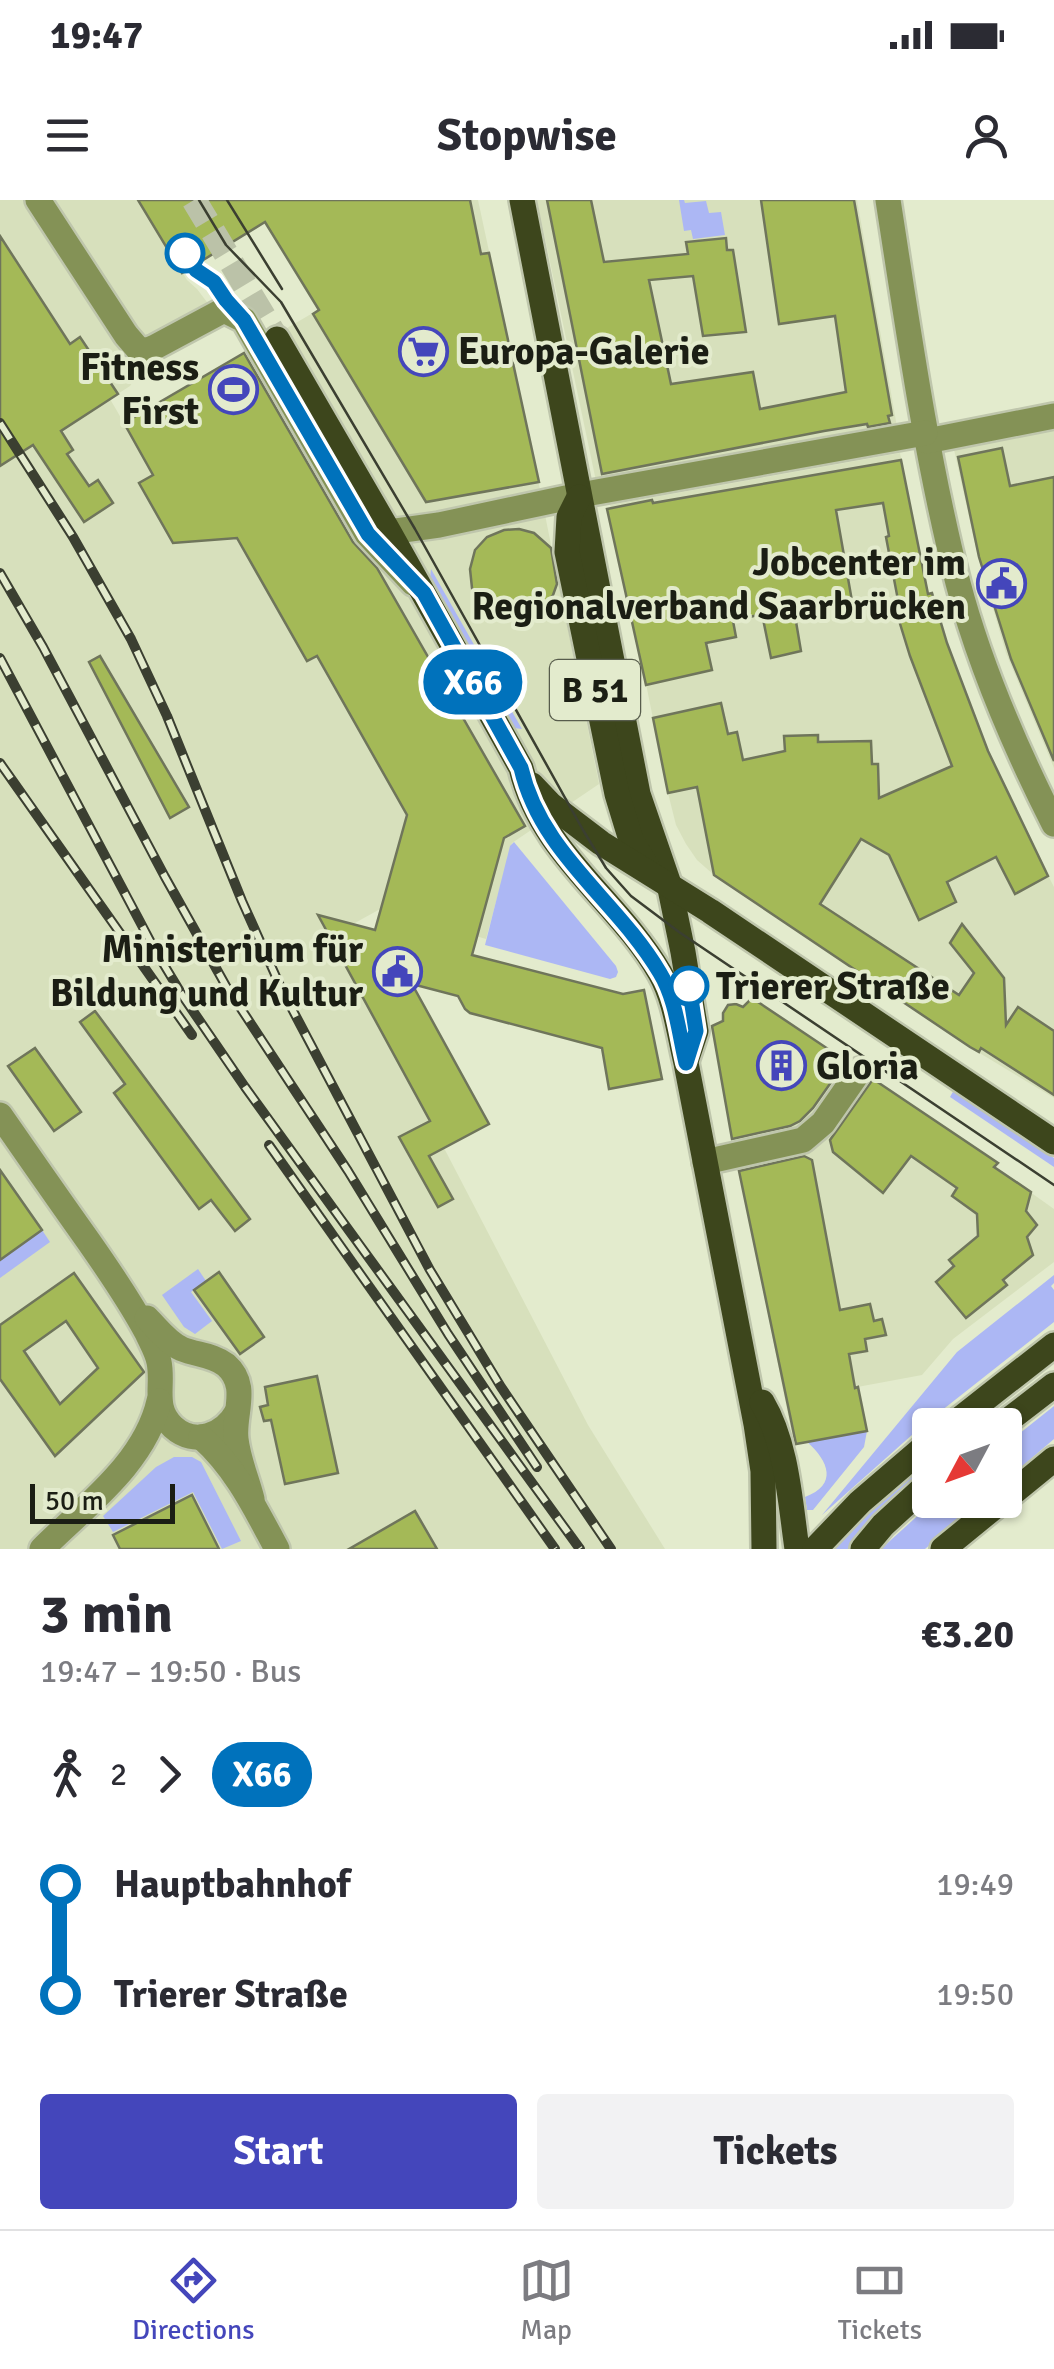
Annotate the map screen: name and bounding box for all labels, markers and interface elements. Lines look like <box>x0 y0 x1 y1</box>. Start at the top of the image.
text: 19:47 <box>50 12 143 59</box>
icon: menu <box>40 108 95 163</box>
text: Stopwise <box>437 108 617 163</box>
icon: person <box>959 108 1014 163</box>
unlabelled marker <box>166 234 204 272</box>
supermarket icon: Europa-Galerie <box>397 325 449 377</box>
place label: Europa-Galerie <box>458 328 710 375</box>
place label: Fitness First <box>80 344 199 435</box>
sports icon: Fitness First <box>208 363 260 415</box>
place label: Jobcenter im Regionalverband Saarbrücken <box>471 539 966 630</box>
public building icon: Jobcenter im Regionalverband Saarbrücken <box>975 558 1027 610</box>
line badge: X66 <box>416 650 530 714</box>
road number: B 51 <box>550 660 640 720</box>
text: X66 <box>443 661 503 704</box>
place label: Ministerium für Bildung und Kultur <box>50 926 364 1017</box>
public building icon: Ministerium für Bildung und Kultur <box>372 945 424 997</box>
place label: Trierer Straße <box>716 963 950 1010</box>
marker: Trierer Straße <box>670 967 708 1005</box>
building icon: Gloria <box>755 1040 807 1092</box>
place label: Gloria <box>816 1043 919 1090</box>
north arrow <box>912 1408 1022 1518</box>
map controls <box>912 1408 1022 1518</box>
scale bar <box>30 1479 175 1524</box>
text: 50 m <box>45 1484 104 1518</box>
text: 3 min <box>40 1580 173 1648</box>
text: €3.20 <box>921 1611 1014 1658</box>
text: 19:47 – 19:50 · Bus <box>40 1652 301 1691</box>
icon: walk <box>40 1747 95 1802</box>
icon: forward <box>142 1747 197 1802</box>
text: X66 <box>232 1753 292 1796</box>
text: 2 <box>110 1755 127 1794</box>
text: Hauptbahnhof <box>114 1861 351 1908</box>
text: 19:49 <box>936 1865 1014 1904</box>
text: Trierer Straße <box>114 1971 348 2018</box>
text: 19:50 <box>936 1975 1014 2014</box>
button: Start <box>40 2094 517 2209</box>
button: Tickets <box>537 2094 1014 2209</box>
tab: Directions <box>132 2253 254 2347</box>
tab: Map <box>519 2253 574 2347</box>
tab: Tickets <box>838 2253 922 2347</box>

